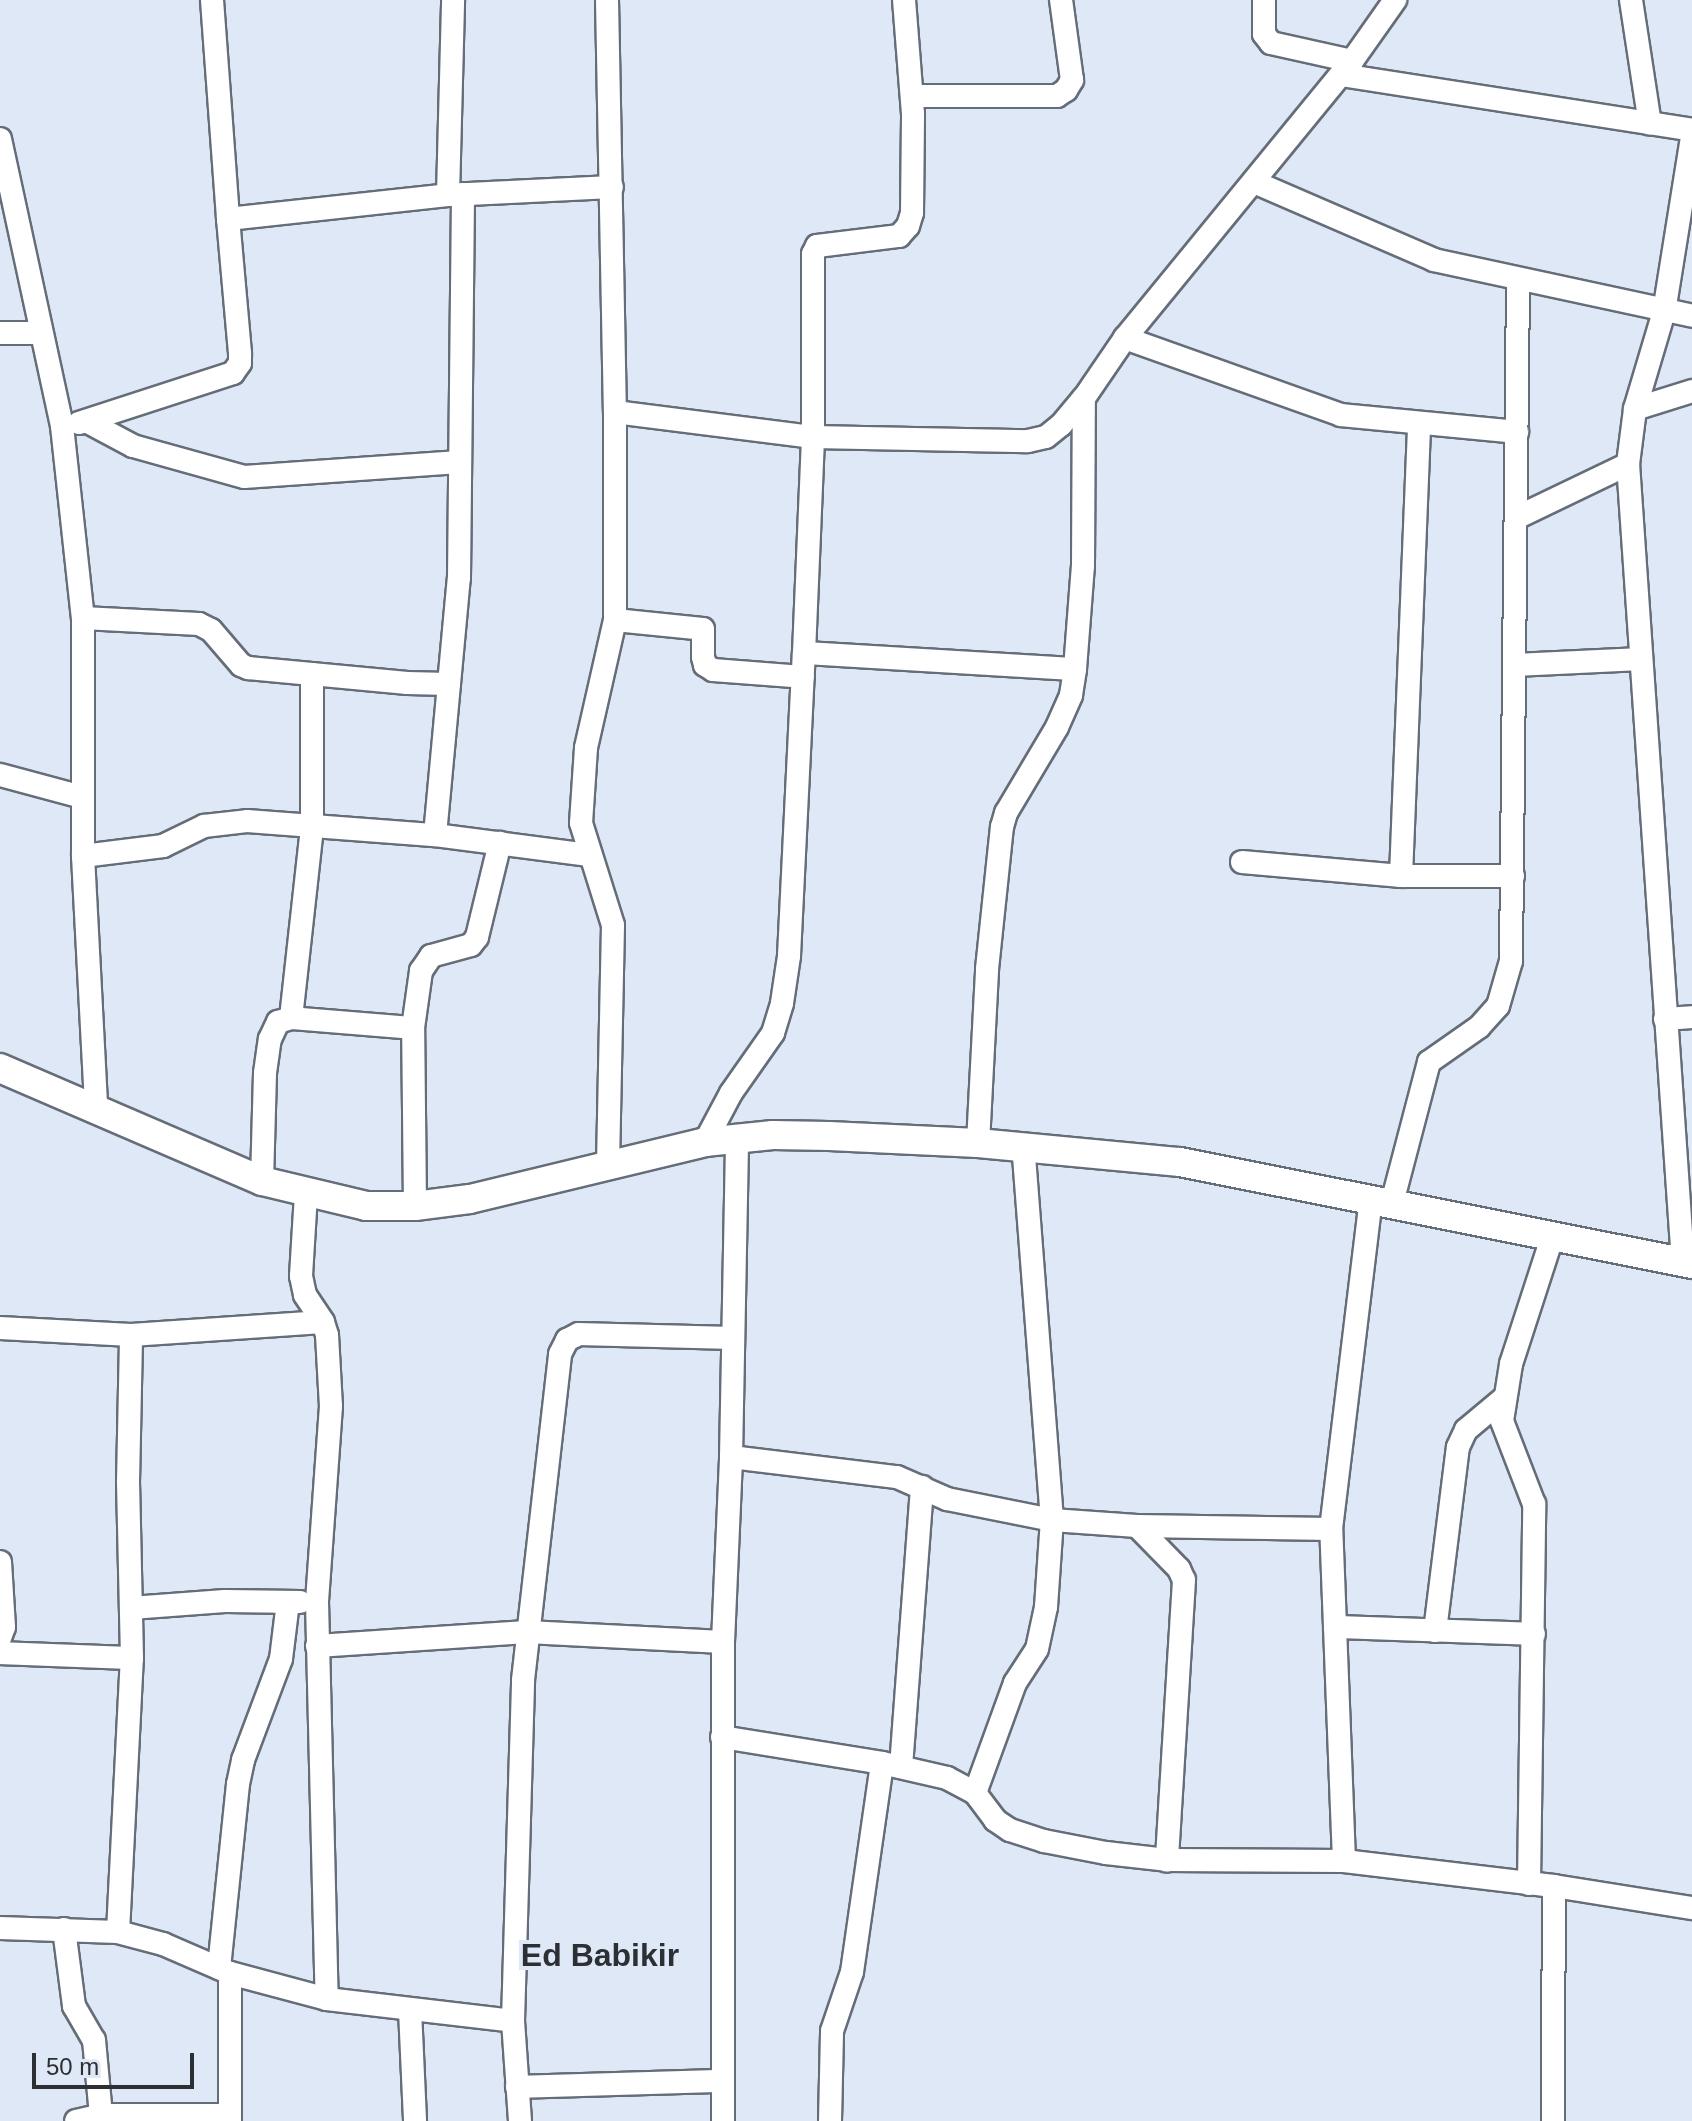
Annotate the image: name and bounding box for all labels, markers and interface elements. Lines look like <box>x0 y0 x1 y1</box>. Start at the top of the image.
district label: Ed Babikir <box>521 1936 679 1974</box>
scale bar <box>36 2037 198 2087</box>
text: 50 m <box>46 2053 99 2080</box>

